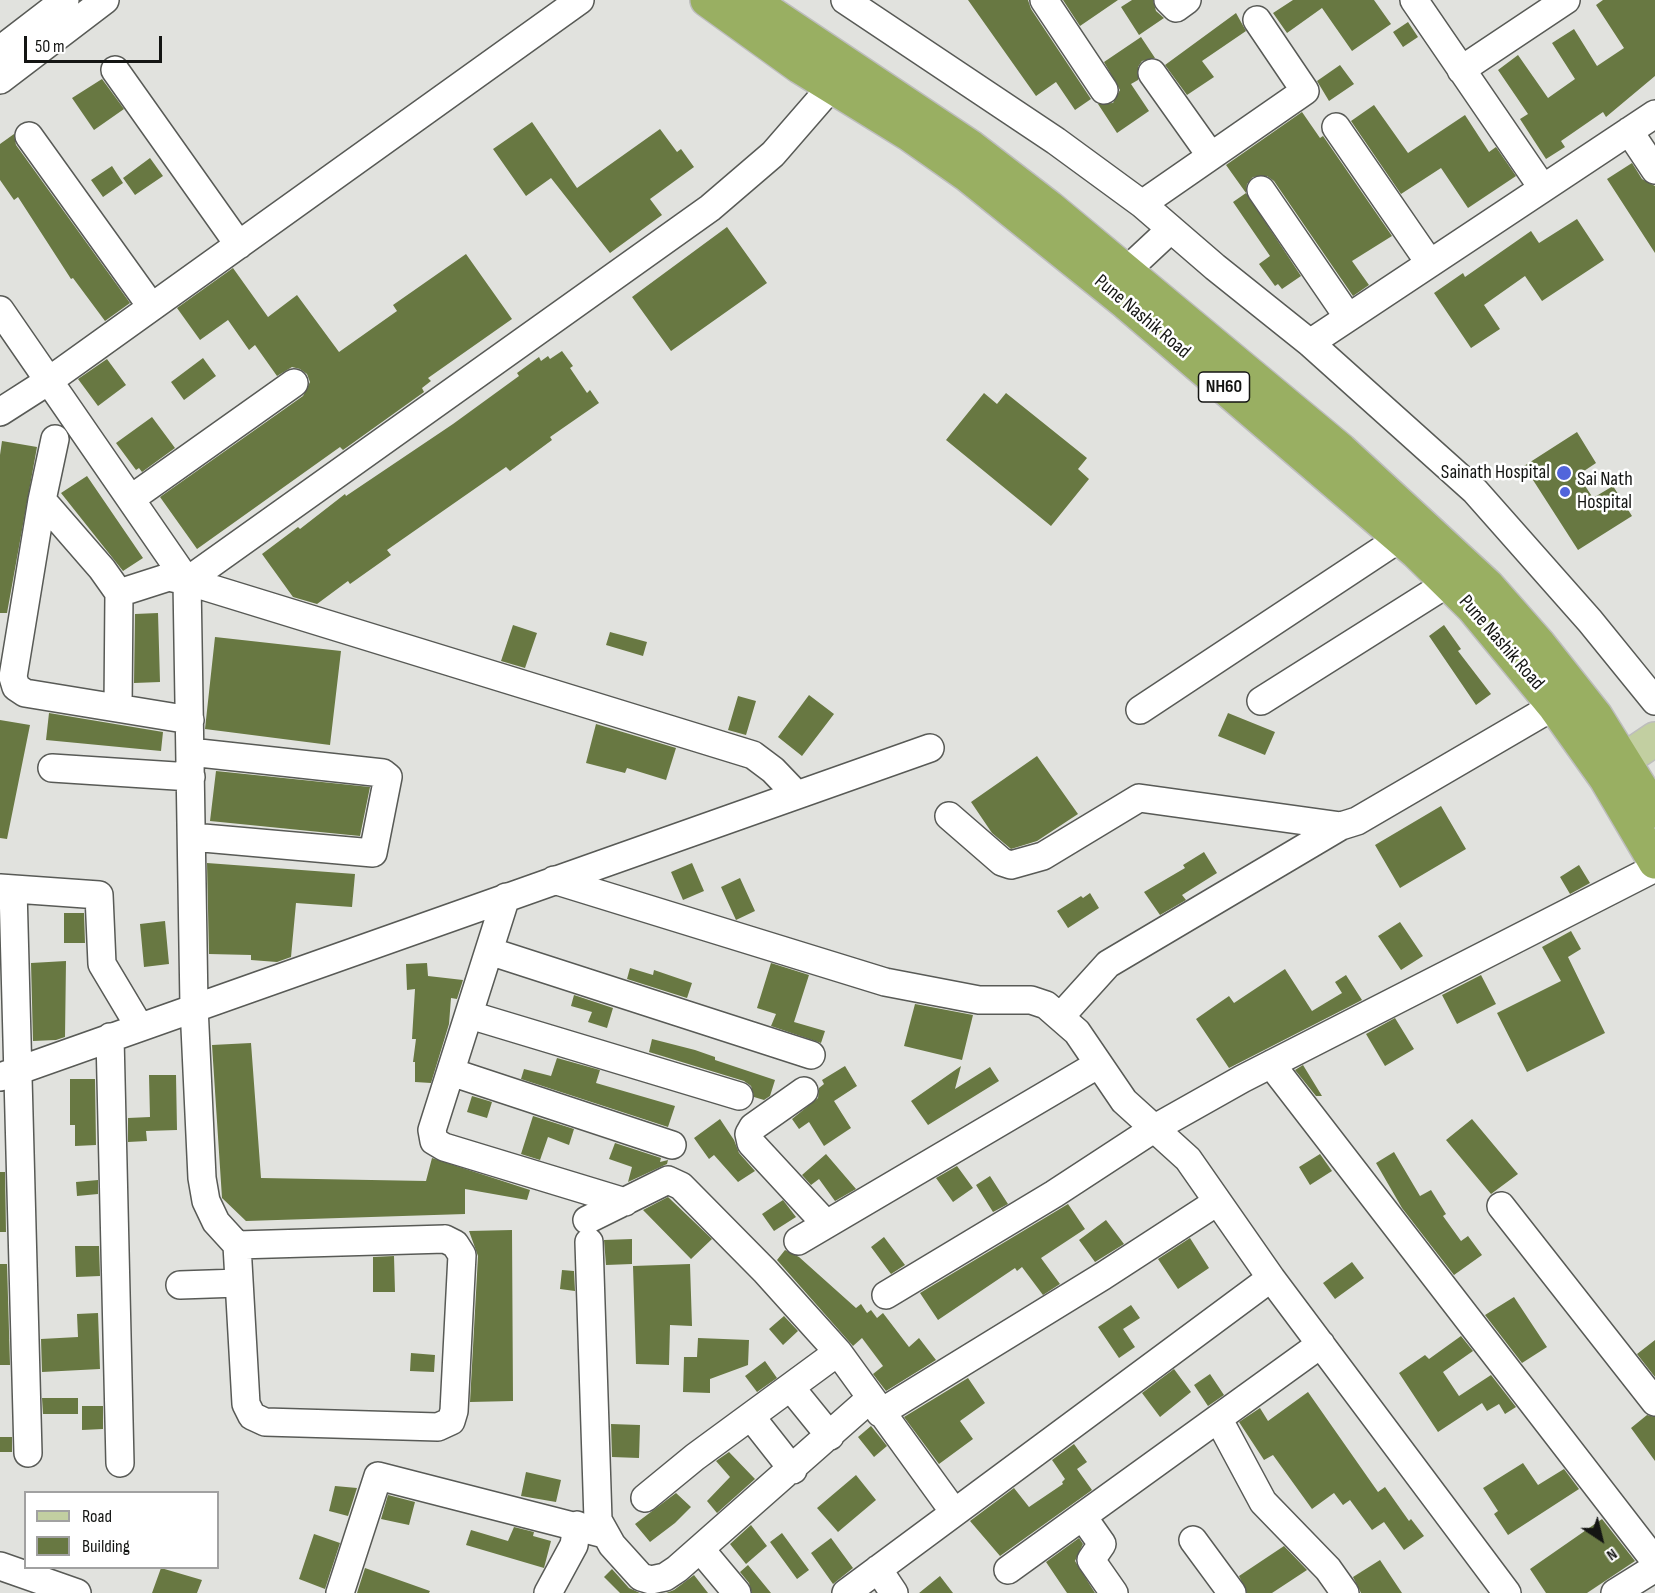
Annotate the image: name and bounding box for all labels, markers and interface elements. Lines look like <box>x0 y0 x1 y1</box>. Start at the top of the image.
scale bar <box>27 24 165 62</box>
text: 50 m <box>35 36 65 57</box>
street label: Pune Nashik Road <box>1089 270 1195 364</box>
road number: NH60 <box>1198 372 1250 402</box>
place label: Sainath Hospital <box>1441 461 1550 485</box>
marker: Sainath Hospital <box>1555 464 1573 482</box>
place label: Sai Nath Hospital <box>1577 468 1633 515</box>
marker: Sai Nath Hospital <box>1558 485 1572 499</box>
street label: Pune Nashik Road <box>1453 591 1549 695</box>
legend <box>24 1491 219 1569</box>
text: Road <box>82 1506 112 1527</box>
north arrow <box>1571 1509 1631 1569</box>
text: Building <box>82 1536 130 1557</box>
text: N <box>1603 1544 1621 1564</box>

